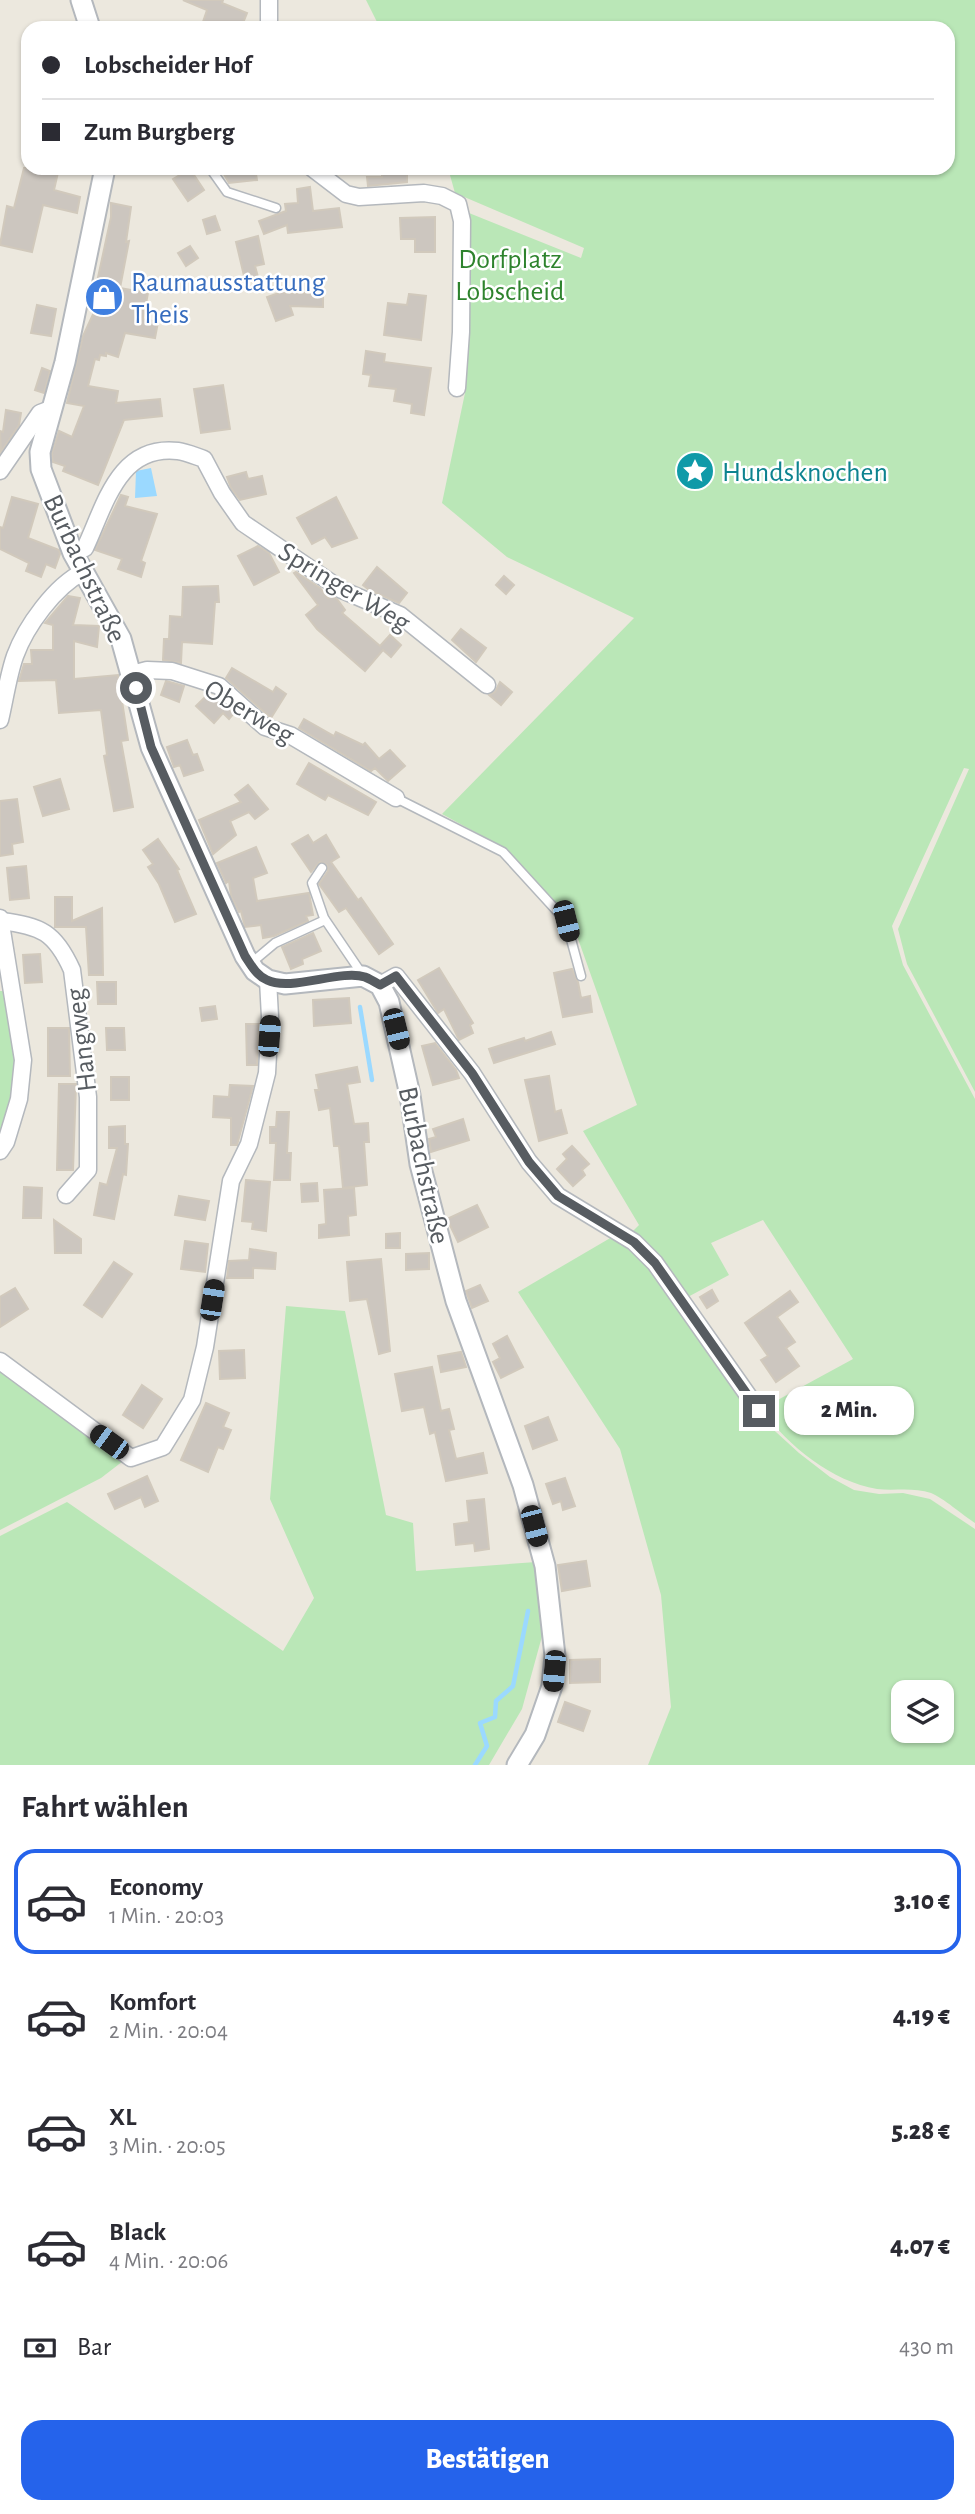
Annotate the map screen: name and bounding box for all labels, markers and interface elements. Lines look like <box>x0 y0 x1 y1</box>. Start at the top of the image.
text: Lobscheider Hof <box>84 52 252 78</box>
text: Zum Burgberg <box>84 119 234 145</box>
park label: Dorfplatz Lobscheid <box>455 246 565 306</box>
place label: Raumausstattung Theis <box>131 269 325 329</box>
shop icon: Raumausstattung Theis <box>83 276 125 318</box>
place icon: Hundsknochen <box>674 450 716 492</box>
place label: Hundsknochen <box>722 459 888 487</box>
street label: Burbachstraße <box>38 490 131 647</box>
street label: Springer Weg <box>273 538 415 638</box>
route start <box>120 672 152 704</box>
street label: Oberweg <box>199 675 299 750</box>
car <box>551 898 582 944</box>
street label: Hangweg <box>62 986 102 1093</box>
car <box>381 1006 412 1052</box>
car <box>258 1014 281 1058</box>
street label: Burbachstraße <box>393 1084 453 1247</box>
car <box>199 1278 226 1322</box>
callout: 2 Min. <box>784 1386 913 1436</box>
route end <box>743 1395 775 1427</box>
text: 2 Min. <box>821 1399 877 1422</box>
car <box>86 1421 133 1463</box>
car <box>519 1503 550 1549</box>
car <box>542 1649 567 1693</box>
map controls <box>891 1680 954 1743</box>
button: layers <box>891 1680 954 1743</box>
text: Fahrt wählen <box>21 1791 189 1823</box>
icon: car <box>25 1870 88 1933</box>
text: Economy <box>109 1874 203 1900</box>
text: 3.10 € <box>894 1888 950 1914</box>
text: 1 Min. · 20:03 <box>109 1905 224 1928</box>
icon: car <box>25 1985 88 2048</box>
text: Komfort <box>109 1989 196 2015</box>
text: 4.19 € <box>893 2003 950 2029</box>
text: 2 Min. · 20:04 <box>109 2020 228 2043</box>
icon: car <box>25 2100 88 2163</box>
text: XL <box>109 2104 136 2130</box>
text: 5.28 € <box>891 2118 950 2144</box>
text: 3 Min. · 20:05 <box>109 2135 226 2158</box>
icon: car <box>25 2215 88 2278</box>
text: Black <box>109 2219 166 2245</box>
text: 4.07 € <box>890 2233 950 2259</box>
text: 4 Min. · 20:06 <box>109 2250 228 2273</box>
icon: cash <box>21 2329 59 2367</box>
text: Bar <box>77 2334 111 2360</box>
text: 430 m <box>899 2336 954 2359</box>
button: Bestätigen <box>21 2420 954 2500</box>

